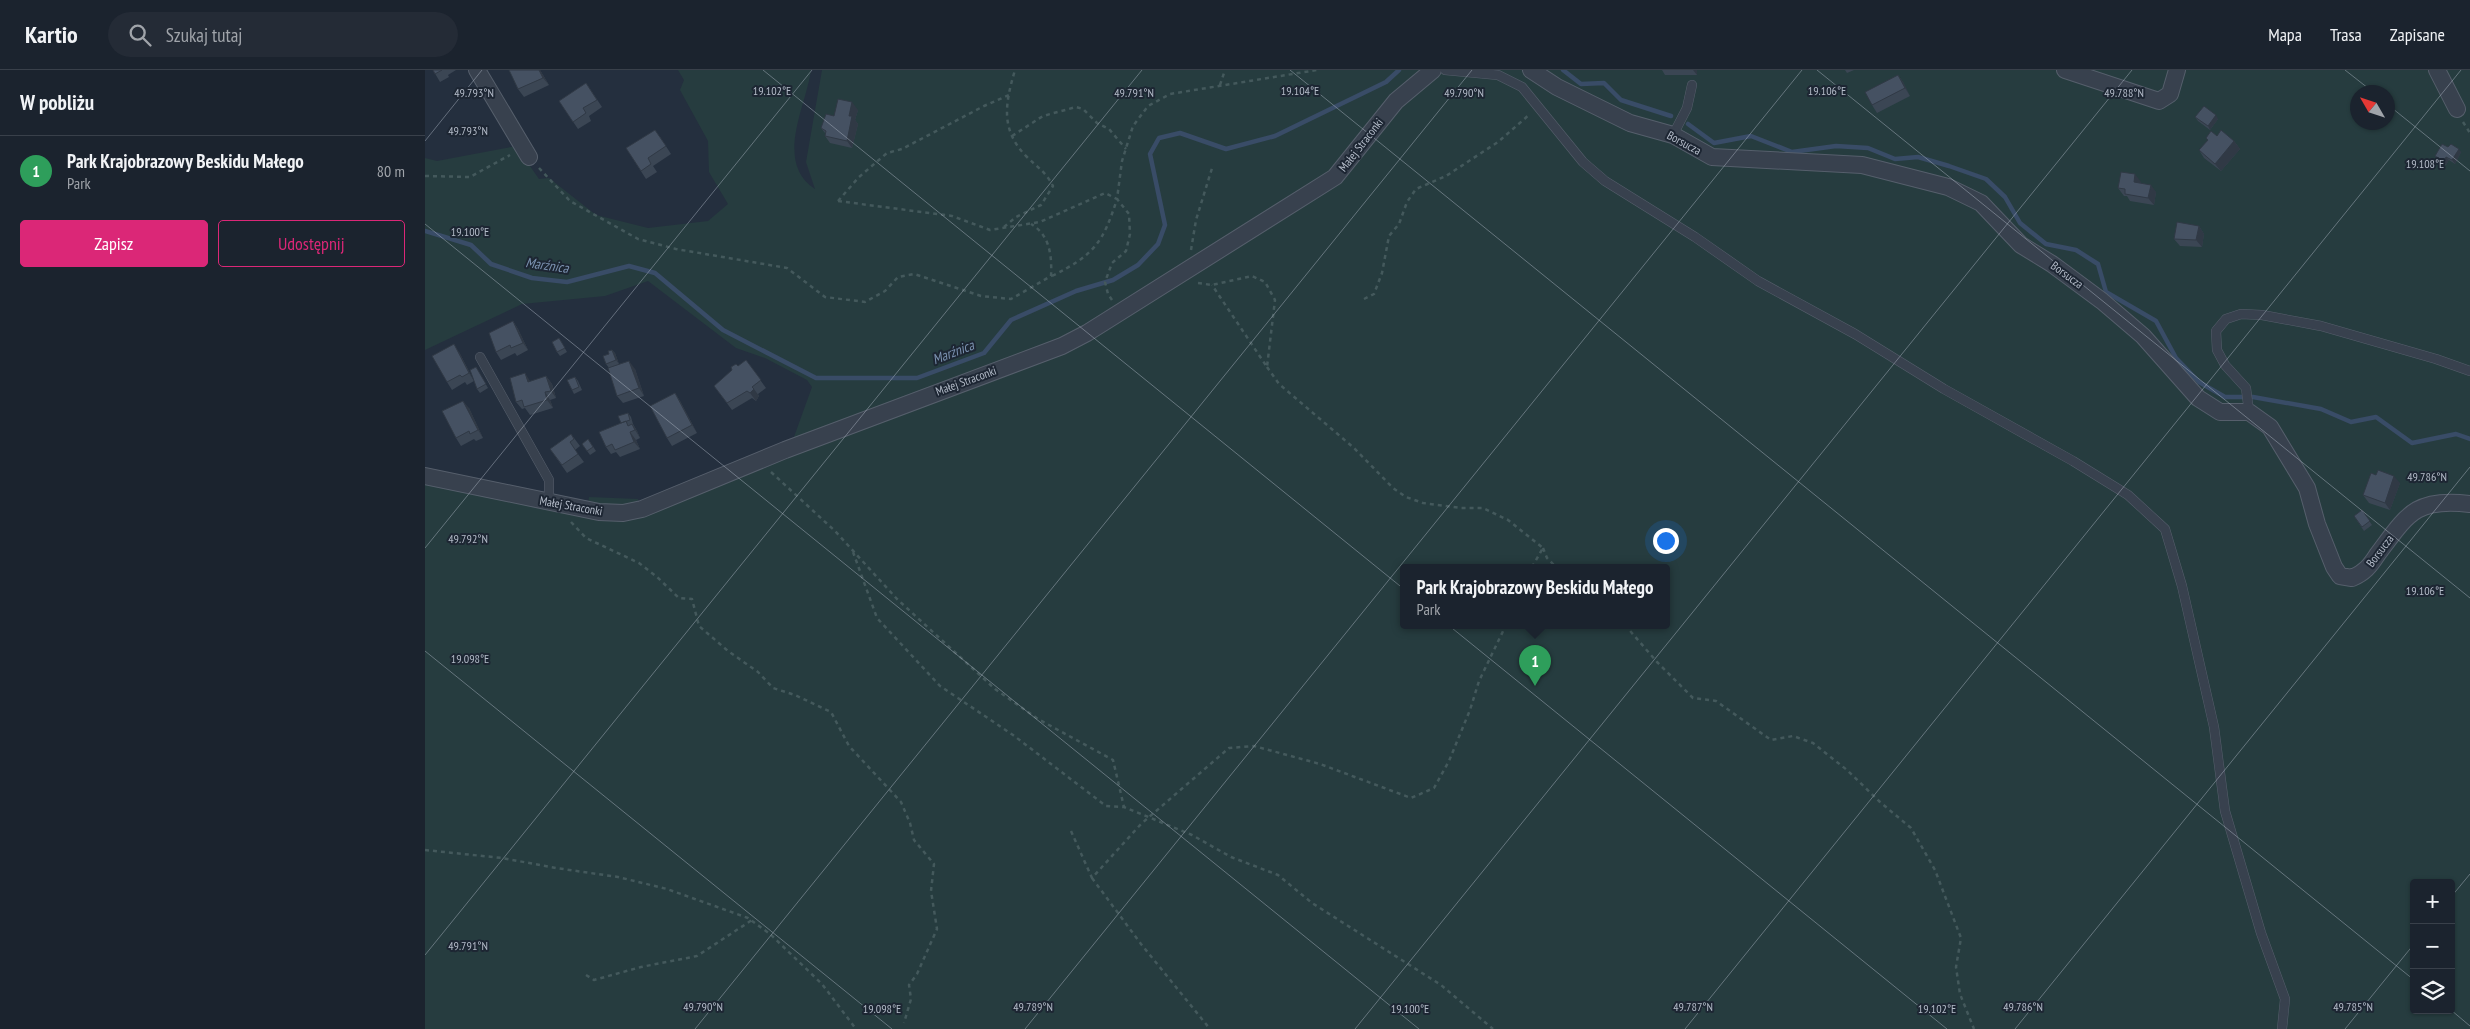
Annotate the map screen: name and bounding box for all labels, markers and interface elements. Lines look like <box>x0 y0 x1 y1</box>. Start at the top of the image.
search box <box>108 12 458 57</box>
text: Kartio <box>25 19 78 50</box>
icon: search <box>126 21 154 49</box>
text: Szukaj tutaj <box>166 23 242 47</box>
text: Mapa <box>2268 23 2302 46</box>
text: Trasa <box>2330 23 2362 46</box>
text: Zapisane <box>2390 23 2445 46</box>
text: 19.102°E <box>753 83 791 98</box>
text: 19.104°E <box>1281 83 1319 98</box>
text: 19.106°E <box>1808 83 1846 98</box>
text: 49.793°N <box>454 85 494 100</box>
text: 49.791°N <box>1114 85 1154 100</box>
text: 49.790°N <box>1444 85 1484 100</box>
text: 49.788°N <box>2104 85 2144 100</box>
north arrow <box>2350 85 2395 130</box>
text: W pobliżu <box>20 89 94 116</box>
street label: Małej Straconki <box>1335 115 1386 174</box>
text: 49.793°N <box>448 123 488 138</box>
street label: Borsucza <box>1665 127 1704 158</box>
text: Park Krajobrazowy Beskidu Małego <box>67 149 304 173</box>
text: 19.108°E <box>2406 156 2444 171</box>
text: 1 <box>32 161 40 181</box>
text: 80 m <box>377 161 405 181</box>
text: Park <box>67 173 91 193</box>
button: Zapisz <box>20 220 208 267</box>
button: Udostępnij <box>218 220 405 267</box>
text: 19.100°E <box>451 224 489 239</box>
water label: Marźnica <box>524 253 571 277</box>
street label: Borsucza <box>2048 258 2087 292</box>
water label: Marźnica <box>930 335 978 368</box>
street label: Małej Straconki <box>933 363 998 398</box>
text: 49.786°N <box>2407 469 2447 484</box>
street label: Małej Straconki <box>538 493 604 518</box>
your location <box>1653 528 1679 554</box>
text: 49.792°N <box>448 531 488 546</box>
street label: Borsucza <box>2363 531 2397 570</box>
popup <box>1400 564 1670 629</box>
text: Park Krajobrazowy Beskidu Małego <box>1417 575 1653 599</box>
text: 19.106°E <box>2406 583 2444 598</box>
text: Park <box>1417 599 1440 619</box>
pin: 1 <box>1519 645 1551 686</box>
text: 19.098°E <box>451 651 489 666</box>
map controls <box>2410 879 2455 1014</box>
button: + <box>2410 879 2455 924</box>
button: − <box>2410 924 2455 969</box>
text: 49.791°N <box>448 938 488 953</box>
button: layers <box>2410 969 2455 1014</box>
text: 49.790°N <box>683 999 723 1014</box>
text: 49.789°N <box>1013 999 1053 1014</box>
text: 49.787°N <box>1673 999 1713 1014</box>
text: 49.786°N <box>2003 999 2043 1014</box>
text: 49.785°N <box>2333 999 2373 1014</box>
text: 19.098°E <box>863 1001 901 1016</box>
text: 19.100°E <box>1391 1001 1429 1016</box>
text: 19.102°E <box>1918 1001 1956 1016</box>

